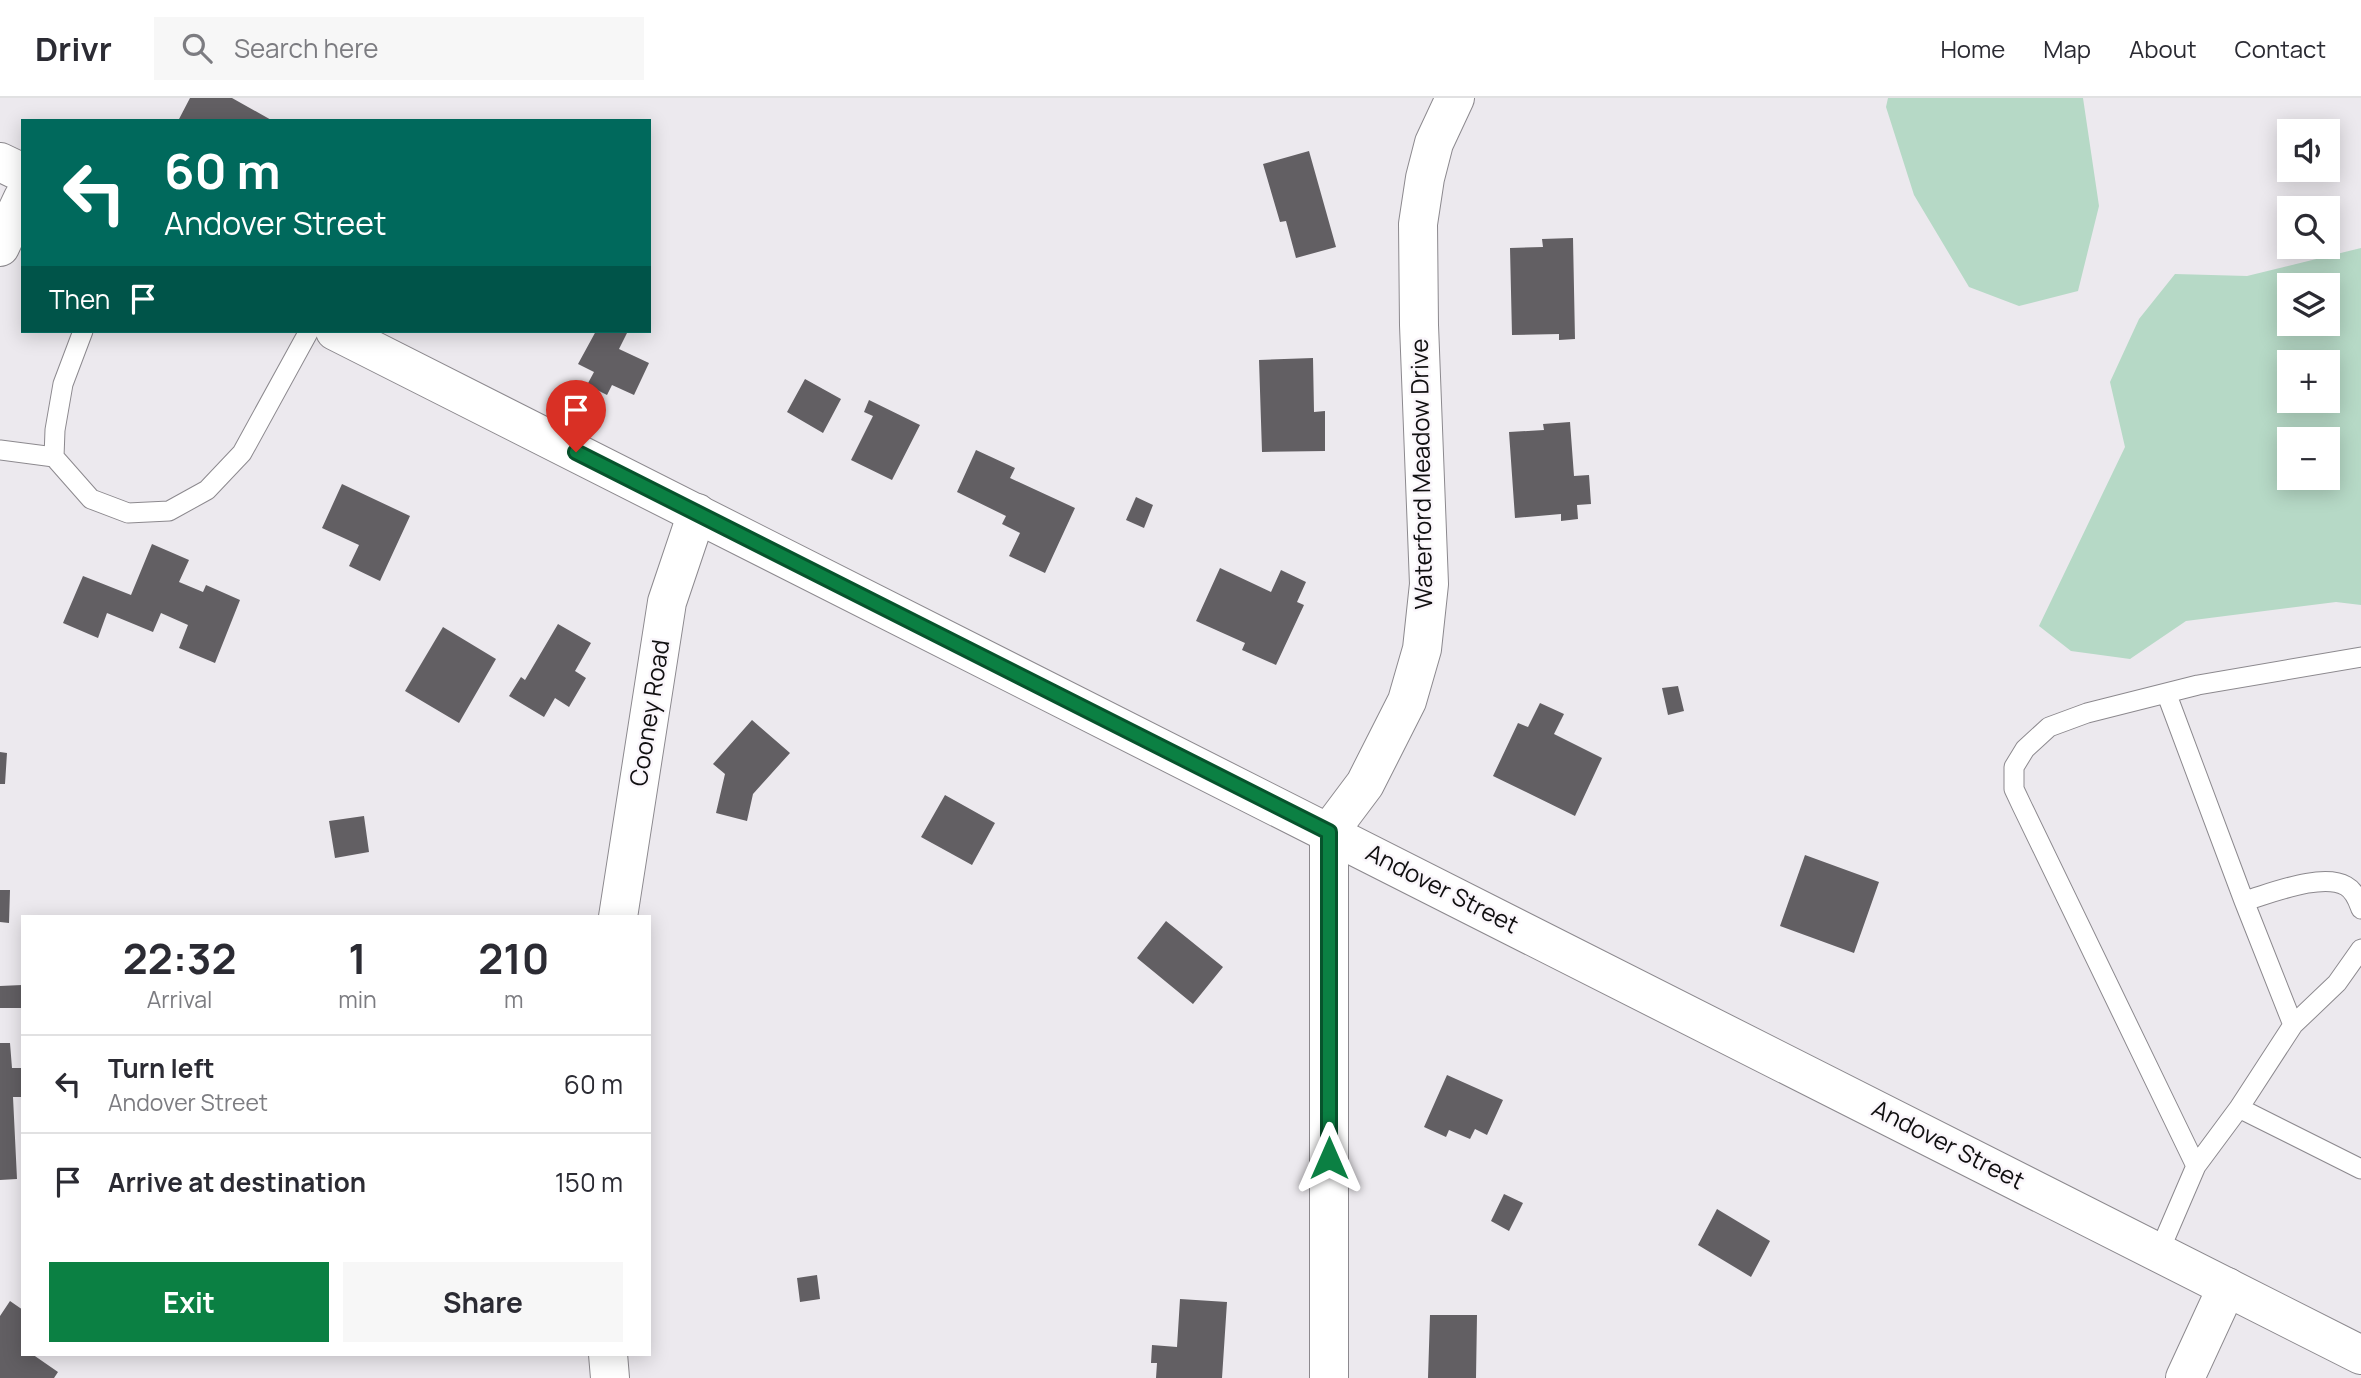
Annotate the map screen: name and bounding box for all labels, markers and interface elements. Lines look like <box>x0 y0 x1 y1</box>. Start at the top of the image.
search box <box>154 17 644 80</box>
text: Drivr <box>35 26 112 71</box>
icon: search <box>178 29 216 67</box>
text: Search here <box>234 30 378 66</box>
text: Home <box>1940 32 2005 65</box>
text: Map <box>2043 32 2091 65</box>
text: About <box>2129 32 2197 65</box>
text: Contact <box>2235 32 2326 65</box>
map controls <box>2277 119 2340 490</box>
button: sound <box>2277 119 2340 182</box>
text: 60 m <box>164 137 281 204</box>
icon: left <box>49 147 140 238</box>
button: search <box>2277 196 2340 259</box>
text: Andover Street <box>164 201 387 245</box>
button: layers <box>2277 273 2340 336</box>
icon: arrive <box>124 280 162 318</box>
text: Then <box>49 281 110 317</box>
street label: Waterford Meadow Drive <box>1402 338 1439 610</box>
button: + <box>2277 350 2340 413</box>
pin <box>546 380 606 452</box>
icon: arrive <box>557 391 595 429</box>
button: − <box>2277 427 2340 490</box>
street label: Cooney Road <box>621 637 676 788</box>
street label: Andover Street <box>1361 835 1525 940</box>
text: 22:32 <box>123 929 236 987</box>
text: 1 <box>348 929 367 987</box>
text: 210 <box>478 929 549 987</box>
text: Arrival <box>147 983 212 1015</box>
text: min <box>338 983 377 1015</box>
text: m <box>504 983 524 1015</box>
text: Turn left <box>108 1050 215 1086</box>
icon: left <box>49 1065 87 1103</box>
text: 60 m <box>564 1066 623 1102</box>
text: Andover Street <box>108 1086 268 1118</box>
street label: Andover Street <box>1867 1091 2031 1196</box>
position arrow <box>1292 1121 1366 1195</box>
icon: arrive <box>49 1163 87 1201</box>
text: Arrive at destination <box>108 1164 366 1200</box>
text: 150 m <box>555 1164 623 1200</box>
button: Exit <box>49 1262 329 1342</box>
button: Share <box>343 1262 623 1342</box>

